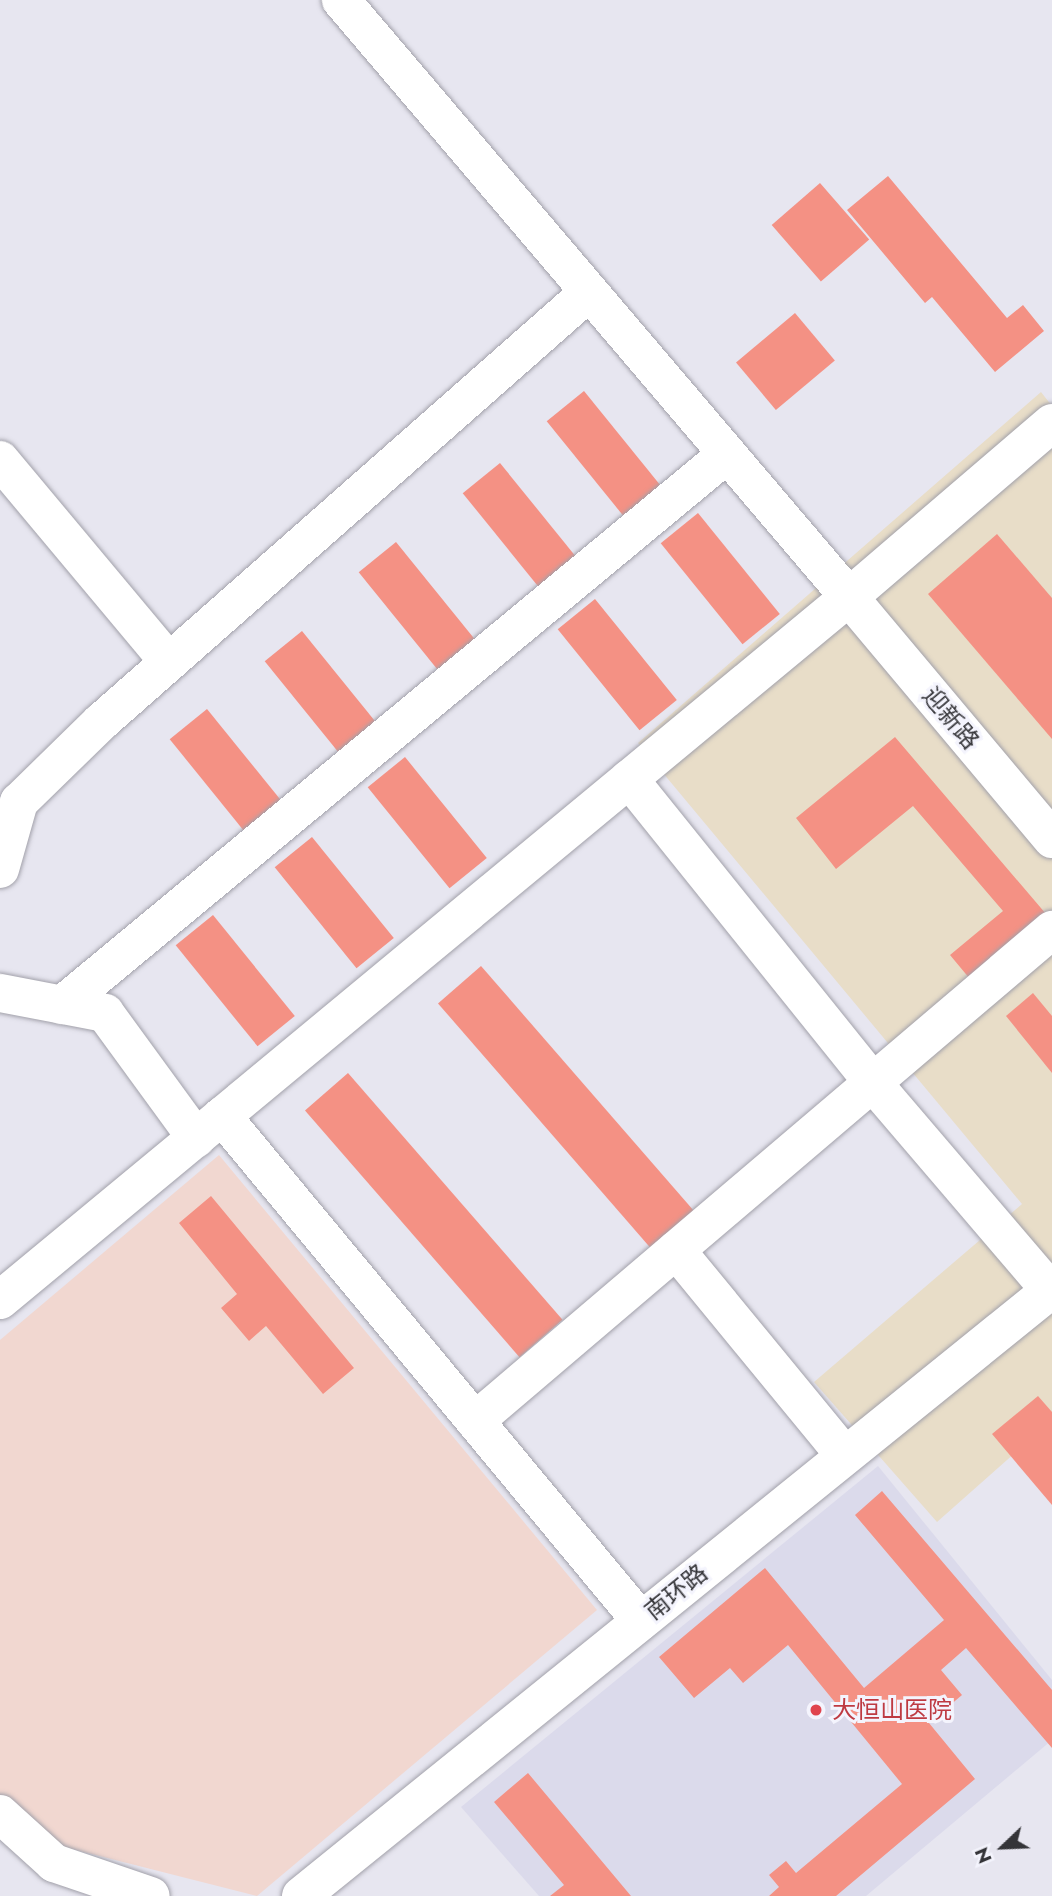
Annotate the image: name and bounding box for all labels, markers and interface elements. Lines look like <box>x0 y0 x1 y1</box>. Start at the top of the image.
street label: 迎新路 <box>917 681 985 755</box>
street label: 南环路 <box>639 1558 713 1626</box>
place label: 大恒山医院 <box>832 1696 952 1724</box>
marker: 大恒山医院 <box>806 1700 826 1720</box>
north arrow <box>968 1812 1038 1882</box>
text: N <box>968 1843 999 1868</box>

